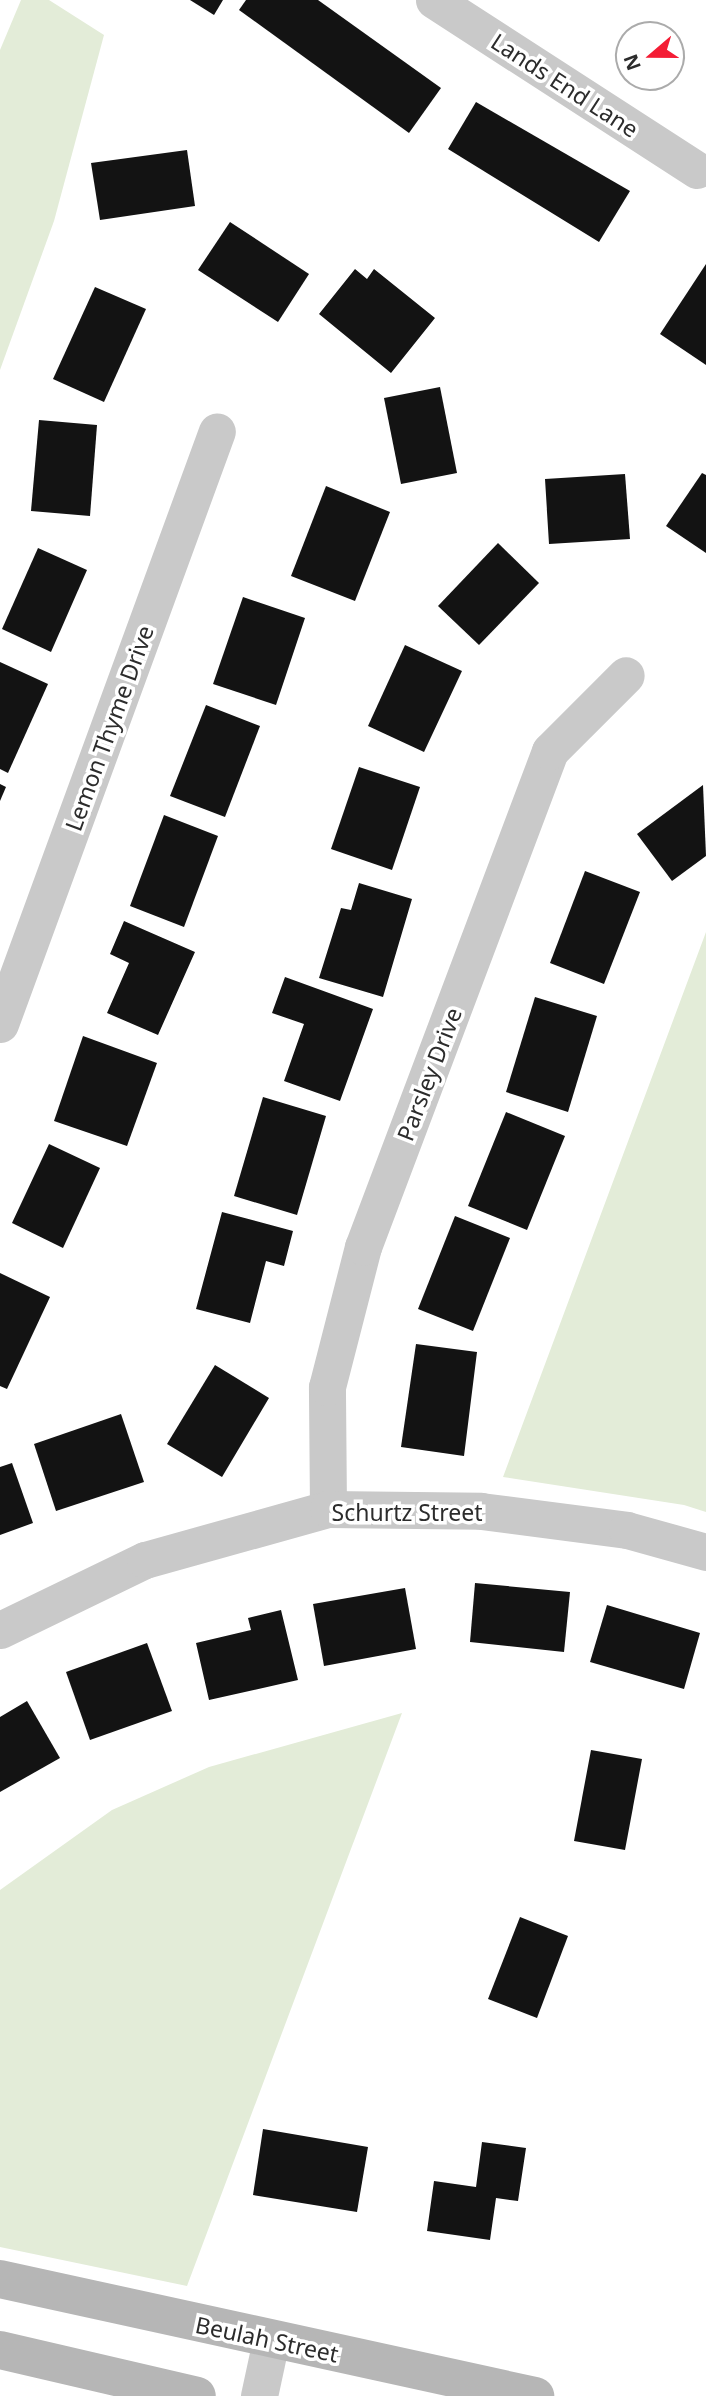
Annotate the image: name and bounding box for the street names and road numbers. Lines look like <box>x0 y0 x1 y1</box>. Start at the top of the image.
street label: Lands End Lane <box>486 27 644 143</box>
street label: Lemon Thyme Drive <box>59 621 159 835</box>
street label: Parsley Drive <box>391 1004 467 1144</box>
street label: Schurtz Street <box>332 1498 482 1526</box>
street label: Beulah Street <box>193 2310 341 2368</box>

